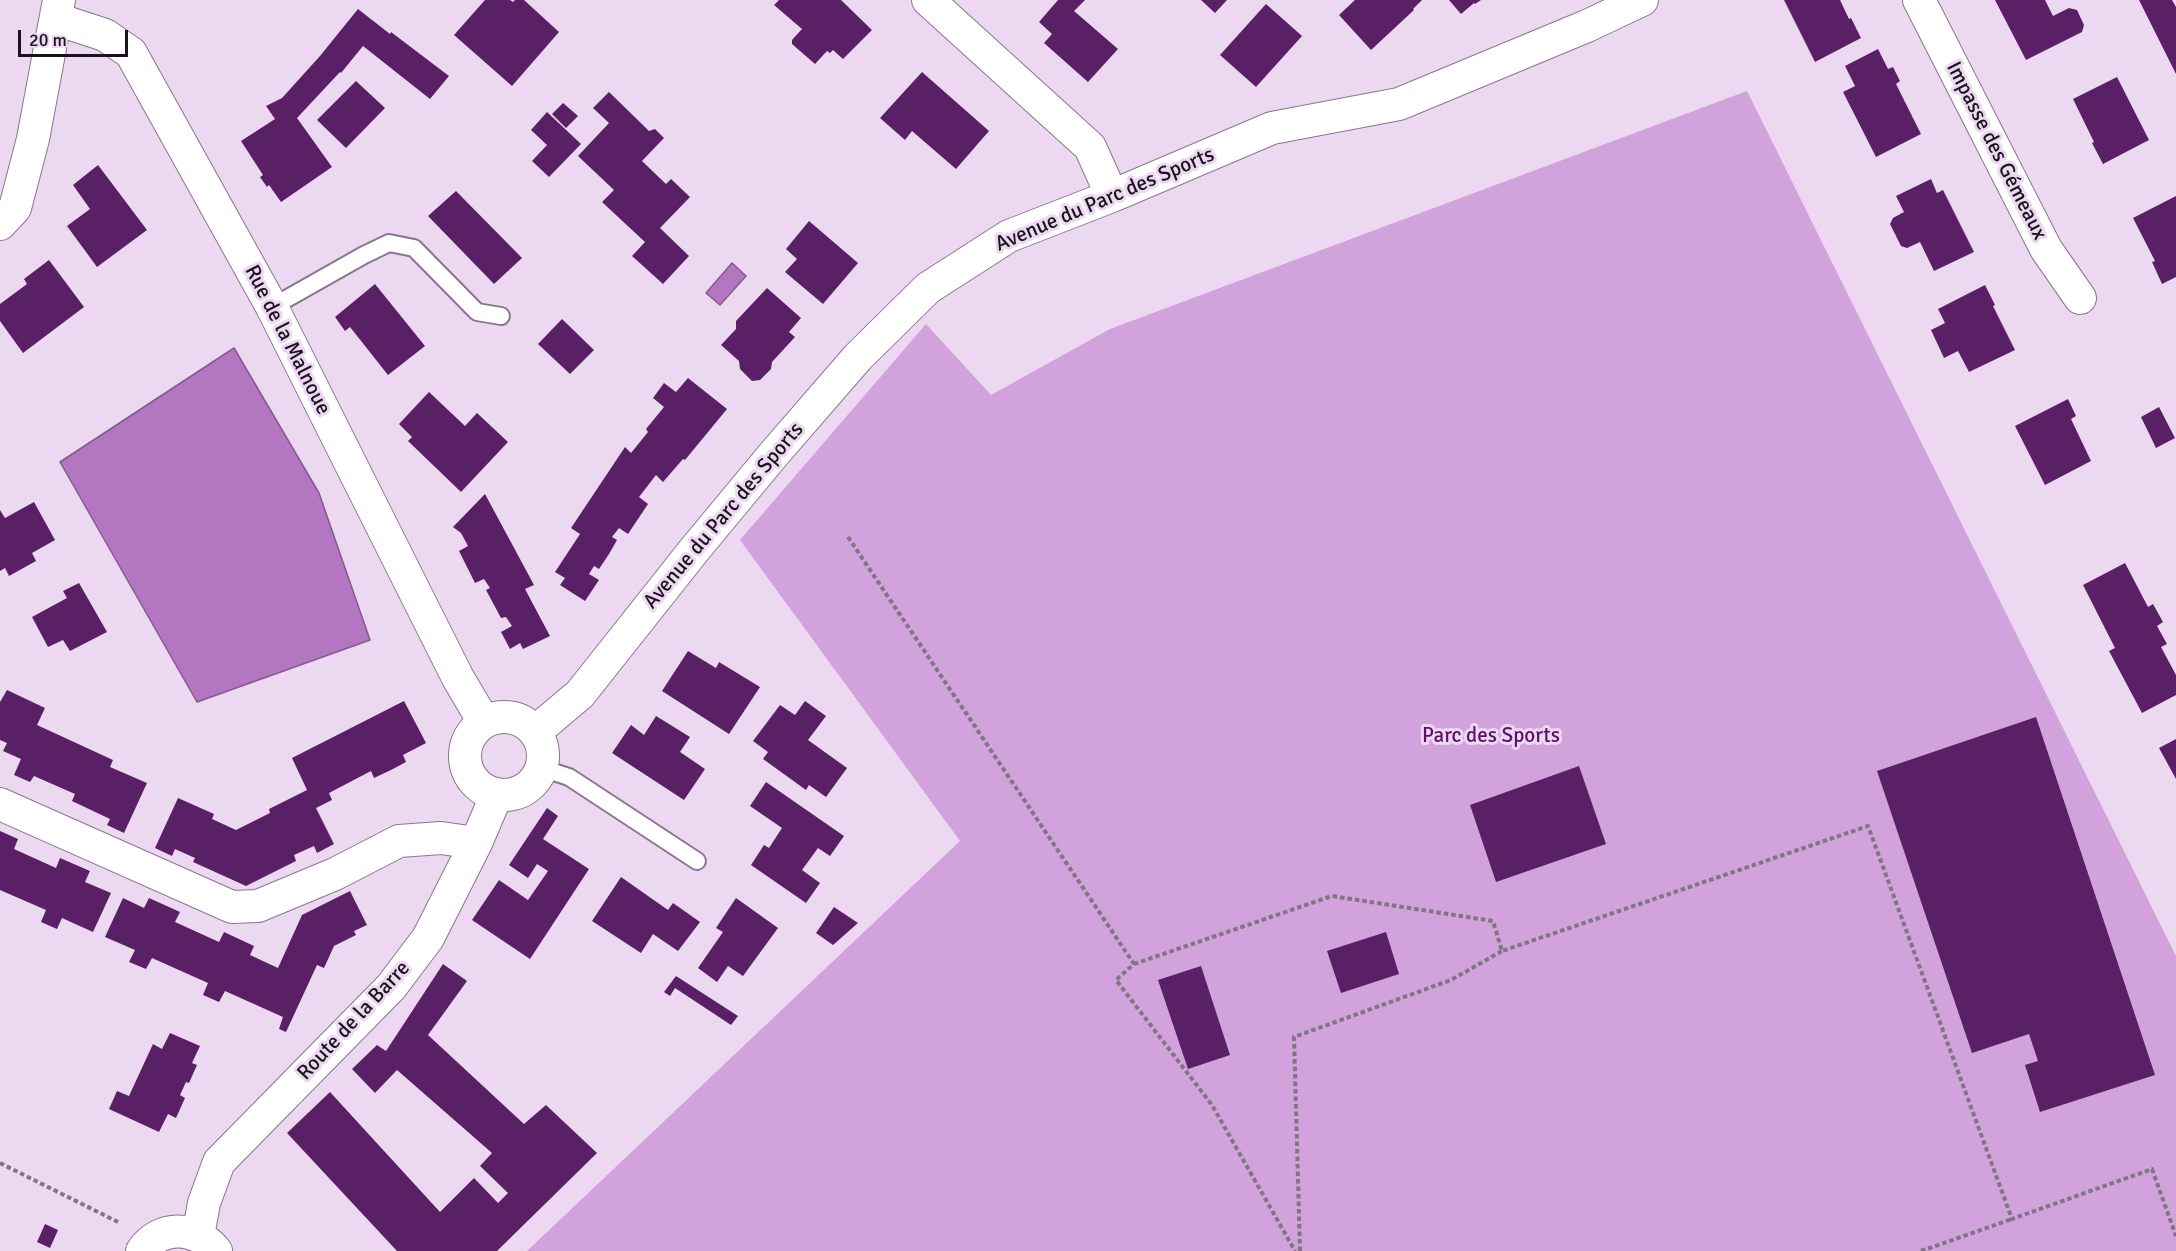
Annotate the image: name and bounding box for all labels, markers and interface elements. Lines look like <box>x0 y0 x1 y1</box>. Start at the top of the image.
scale bar <box>21 18 130 56</box>
text: 20 m <box>29 29 67 51</box>
street label: Impasse des Gémeaux <box>1940 58 2052 244</box>
street label: Avenue du Parc des Sports <box>992 142 1218 258</box>
street label: Rue de la Malnoue <box>238 261 336 419</box>
street label: Avenue du Parc des Sports <box>639 418 809 614</box>
park label: Parc des Sports <box>1422 723 1560 749</box>
street label: Route de la Barre <box>292 956 416 1086</box>

